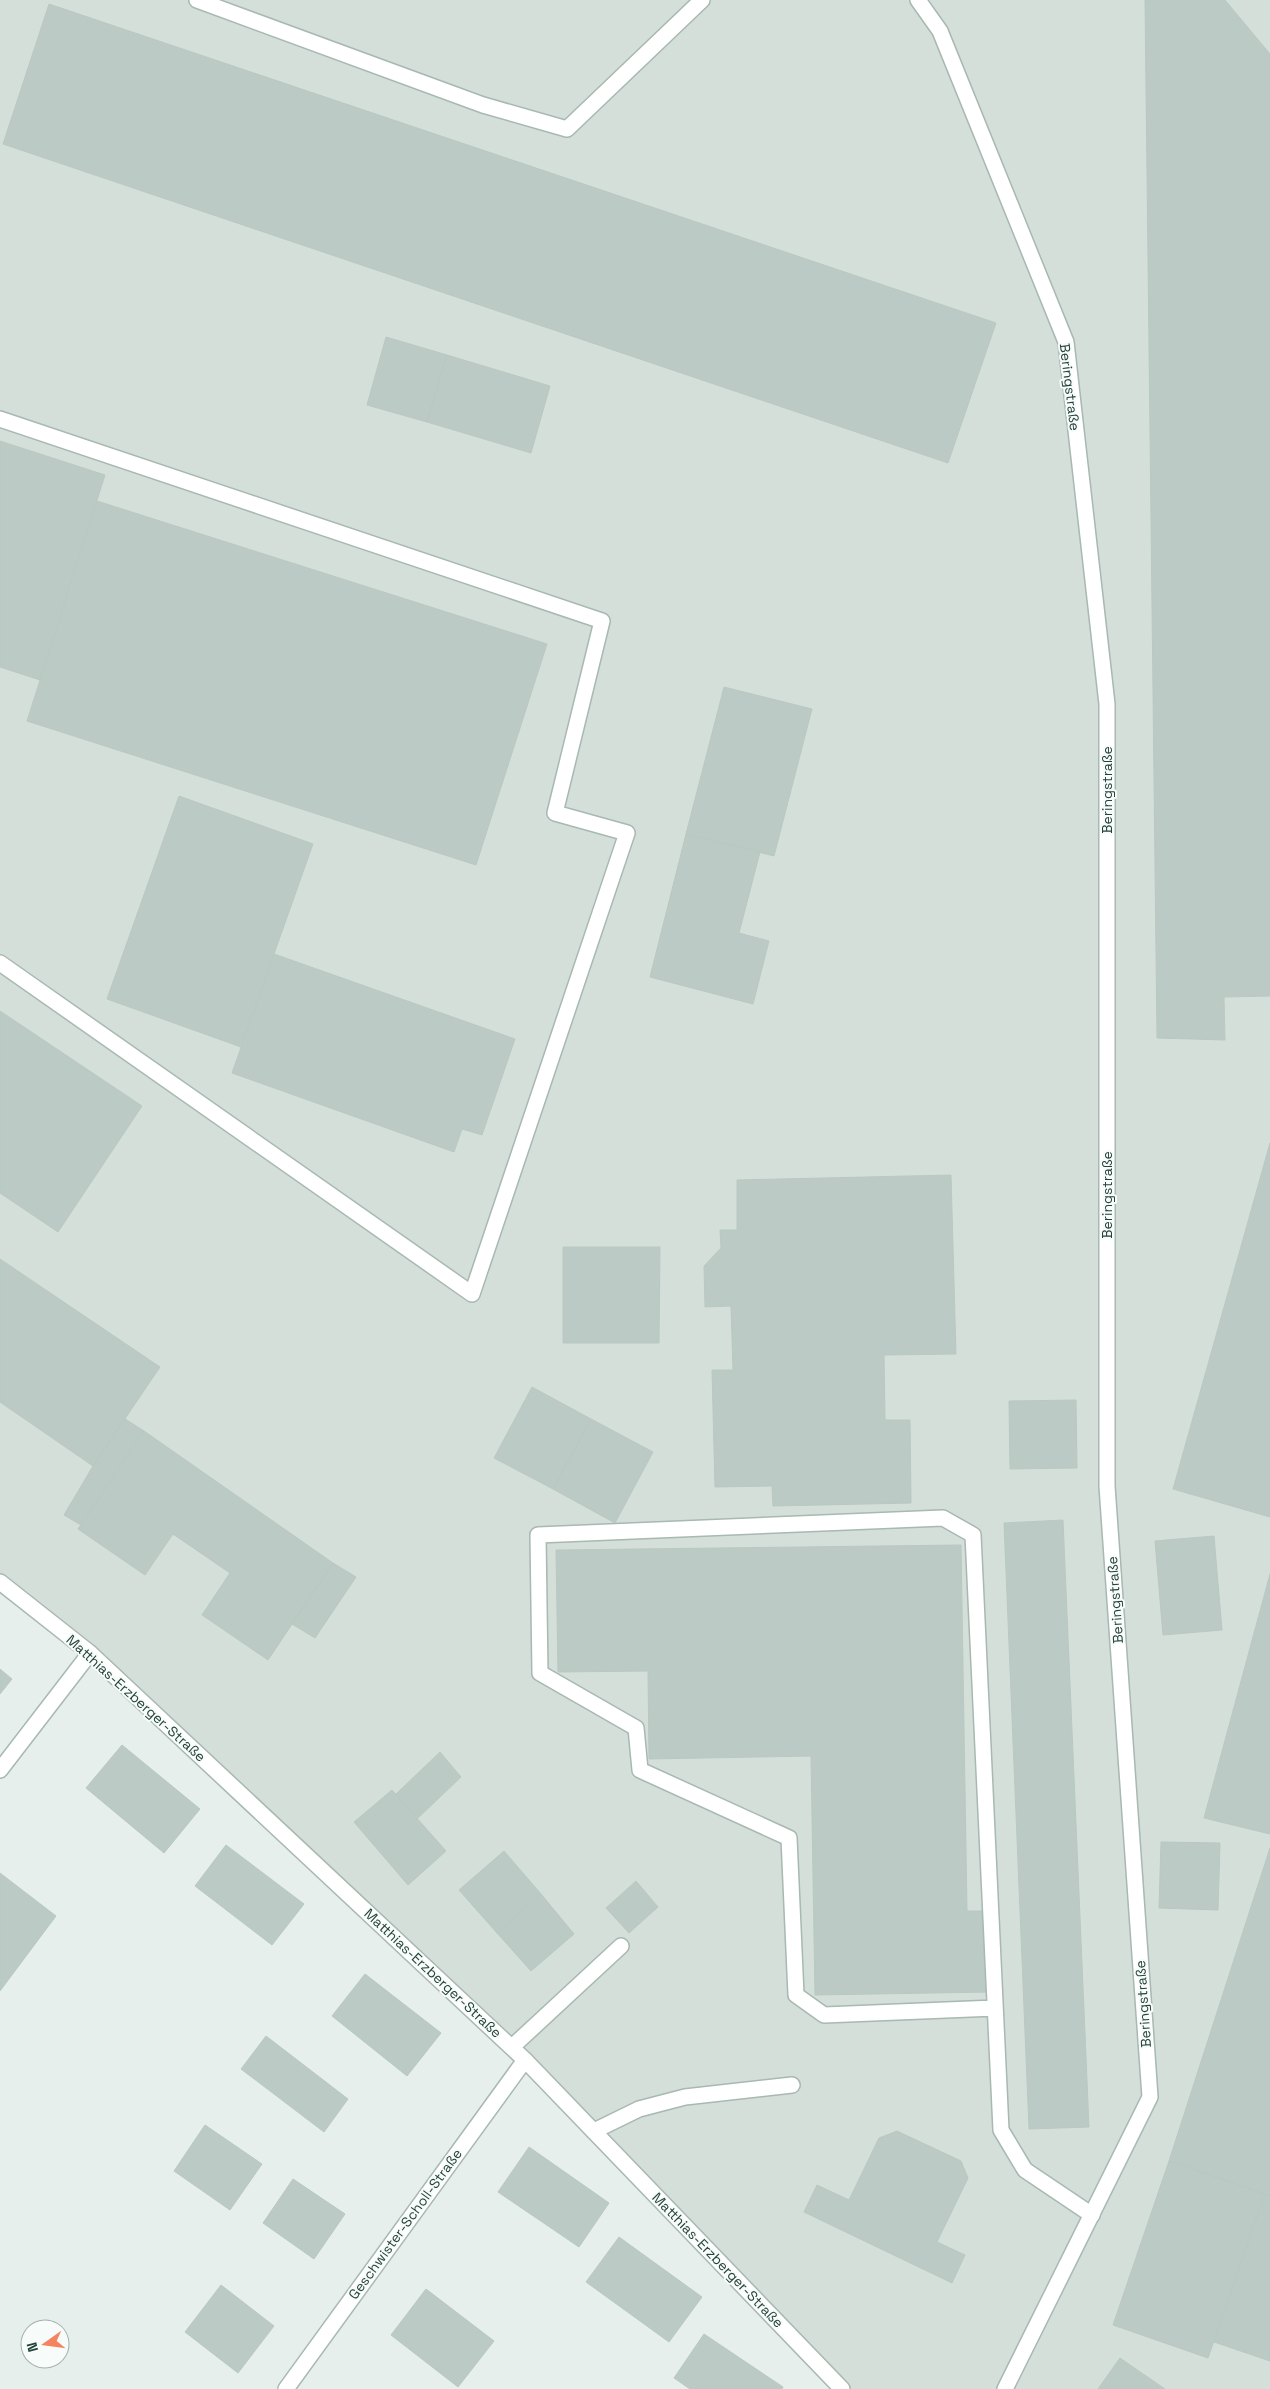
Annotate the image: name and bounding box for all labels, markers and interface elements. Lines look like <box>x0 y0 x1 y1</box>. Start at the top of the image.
street label: Beringstraße <box>1056 342 1084 432</box>
street label: Beringstraße <box>1098 746 1116 834</box>
street label: Beringstraße <box>1098 1151 1116 1239</box>
street label: Beringstraße <box>1103 1556 1127 1644</box>
street label: Matthias-Erzberger-Straße <box>63 1631 209 1765</box>
street label: Matthias-Erzberger-Straße <box>361 1905 505 2041</box>
street label: Beringstraße <box>1131 1960 1155 2048</box>
street label: Geschwister-Scholl-Straße <box>344 2145 466 2303</box>
street label: Matthias-Erzberger-Straße <box>648 2188 788 2332</box>
north arrow <box>20 2319 70 2369</box>
text: N <box>23 2340 42 2354</box>

